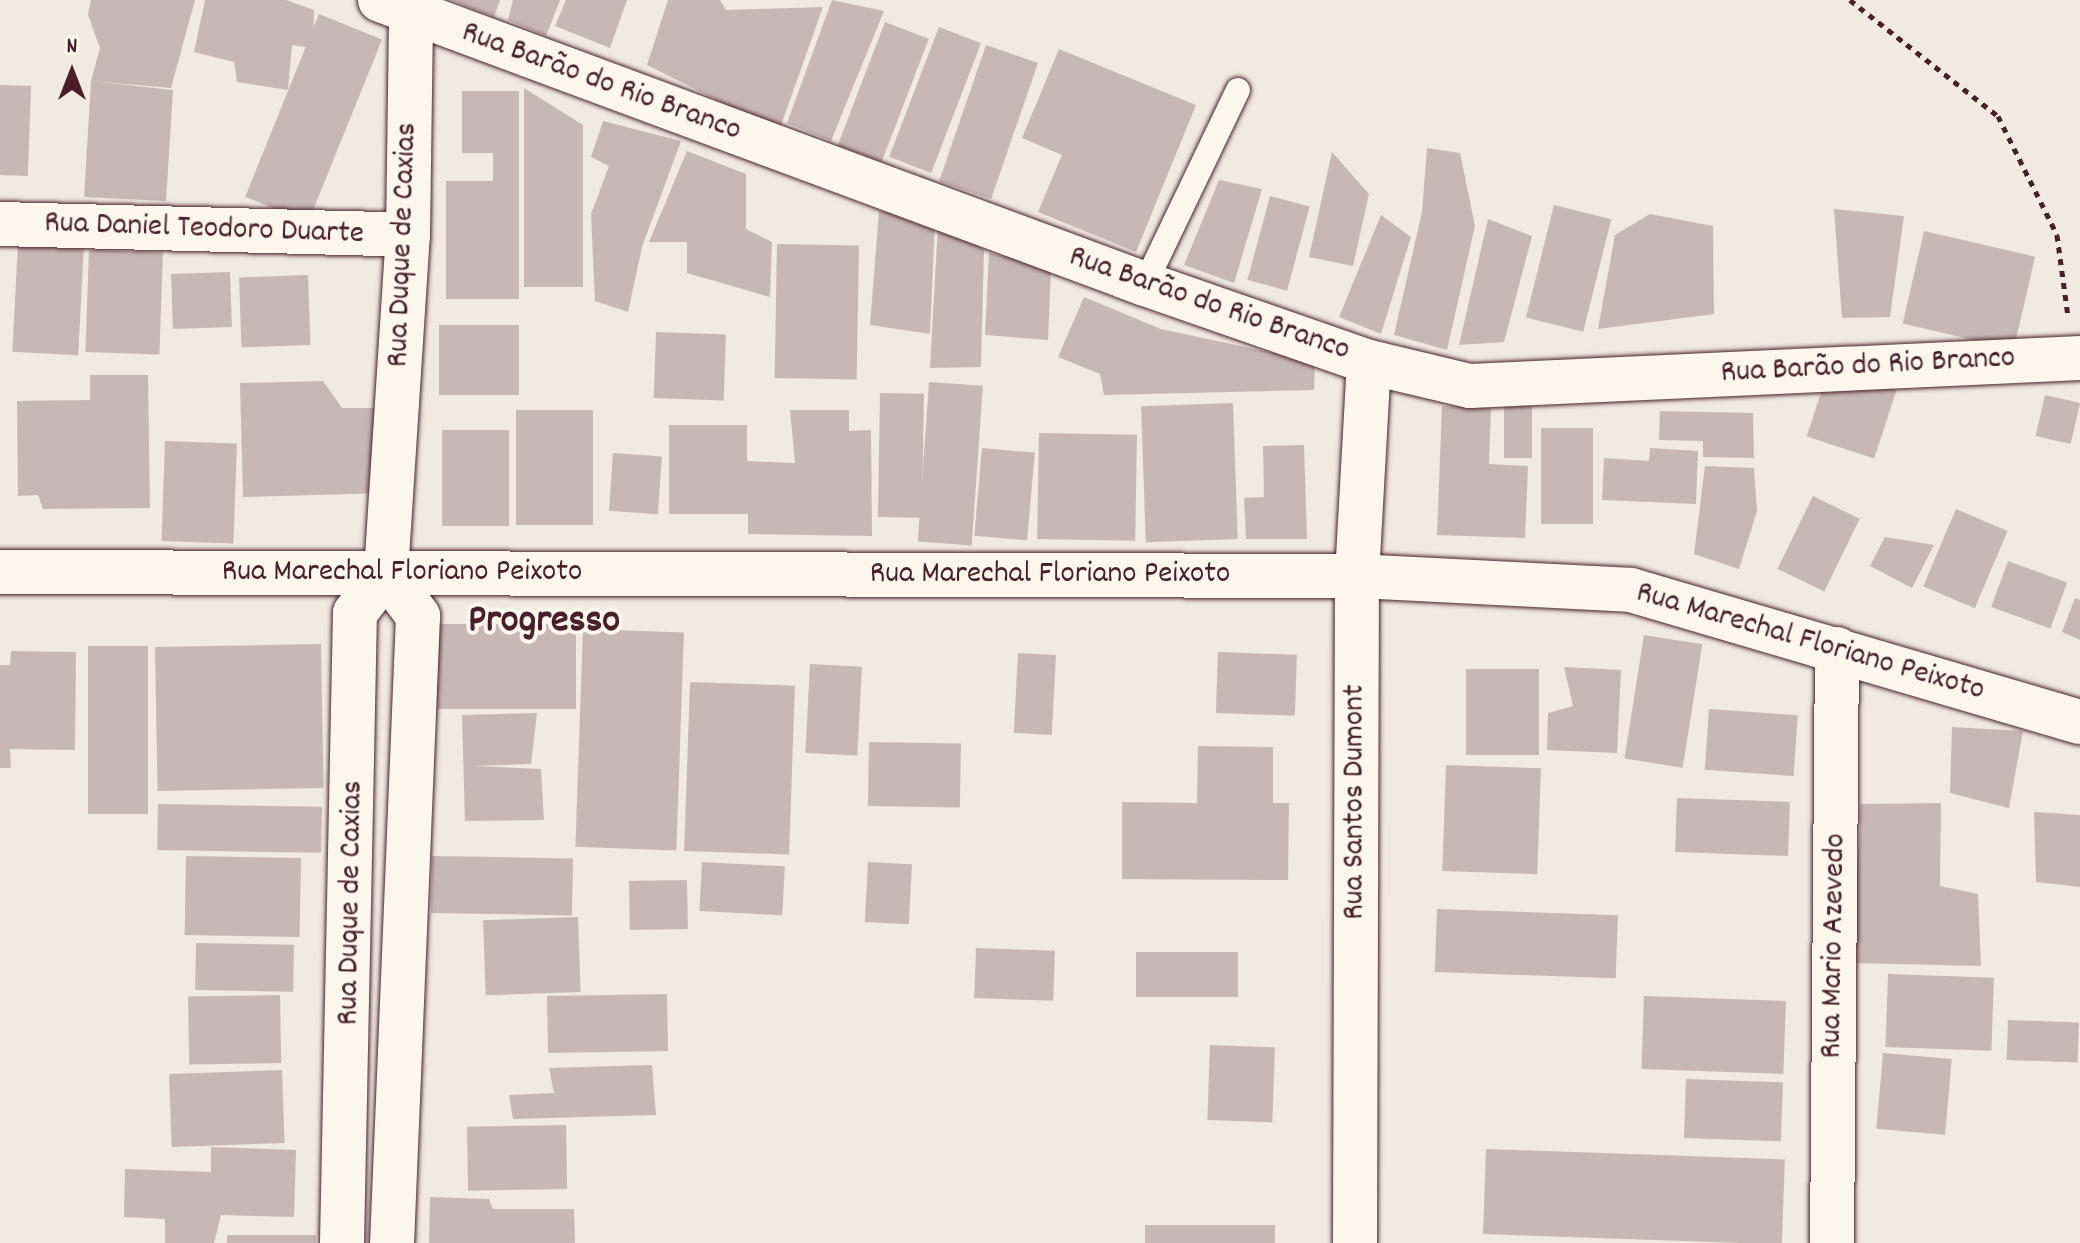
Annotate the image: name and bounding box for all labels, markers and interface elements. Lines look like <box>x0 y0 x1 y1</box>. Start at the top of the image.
street label: Rua Barão do Rio Branco <box>456 15 746 151</box>
north arrow <box>32 32 112 112</box>
text: N <box>67 32 77 63</box>
street label: Rua Duque de Caxias <box>381 122 427 368</box>
street label: Rua Daniel Teodoro Duarte <box>44 205 364 255</box>
street label: Rua Barão do Rio Branco <box>1063 239 1355 371</box>
street label: Rua Barão do Rio Branco <box>1720 340 2016 394</box>
street label: Rua Marechal Floriano Peixoto <box>222 554 582 592</box>
street label: Rua Marechal Floriano Peixoto <box>870 556 1230 594</box>
street label: Rua Marechal Floriano Peixoto <box>1631 575 1989 711</box>
district label: Progresso <box>468 599 620 647</box>
street label: Rua Santos Dumont <box>1337 684 1375 920</box>
street label: Rua Duque de Caxias <box>331 780 373 1026</box>
street label: Rua Mario Azevedo <box>1814 833 1856 1059</box>

